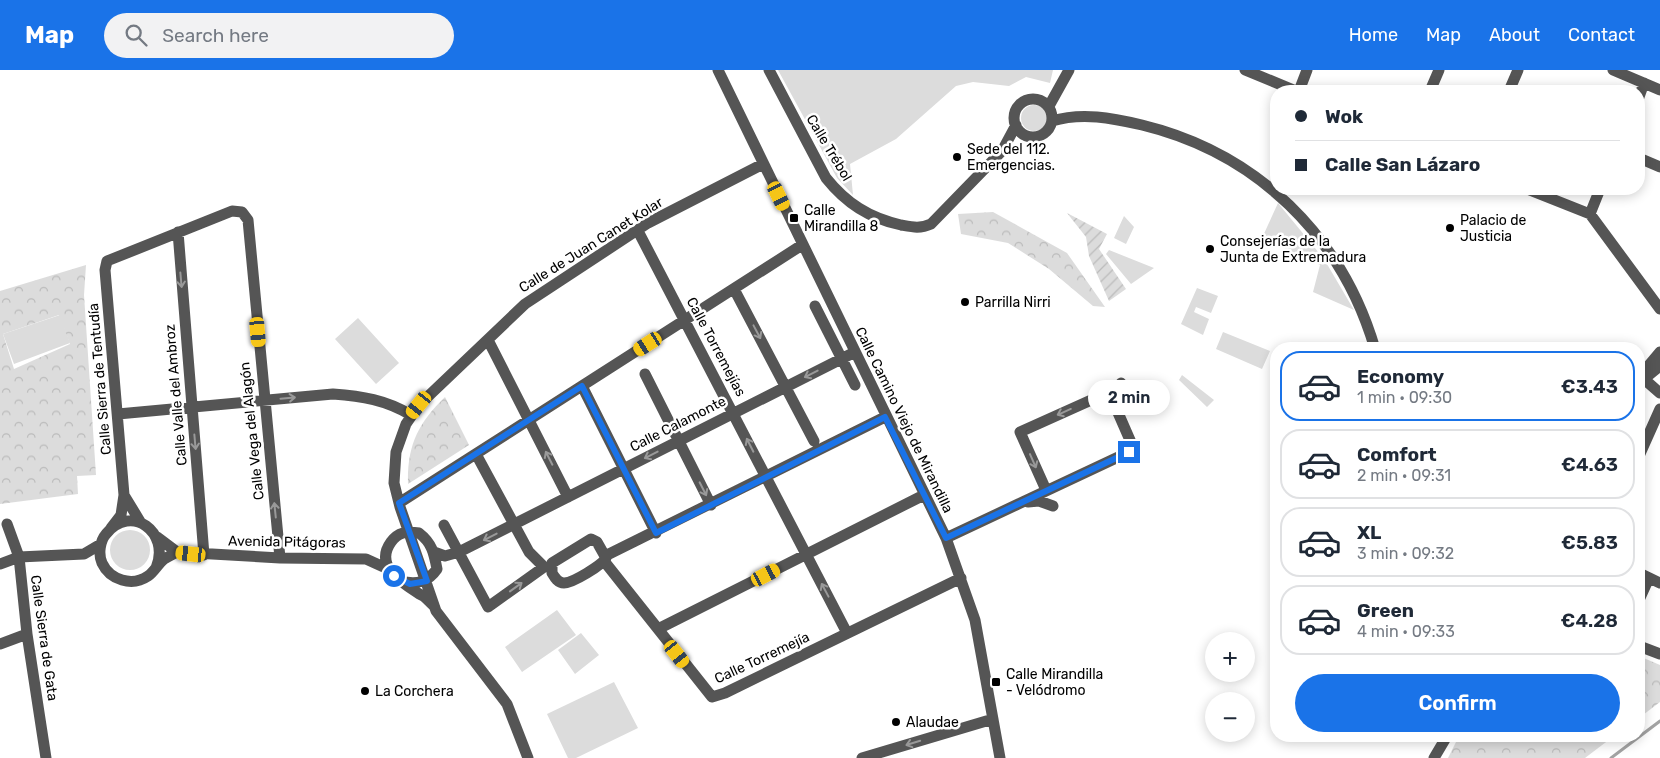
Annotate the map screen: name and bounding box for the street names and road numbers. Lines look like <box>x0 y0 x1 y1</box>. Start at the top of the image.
street label: Calle Trébol <box>803 112 855 184</box>
street label: Calle de Juan Canet Kolar <box>516 193 667 296</box>
street label: Calle Torremejías <box>683 294 749 400</box>
street label: Calle Sierra de Tentudía <box>85 302 115 456</box>
street label: Calle Valle del Ambroz <box>161 324 191 466</box>
street label: Calle Camino Viejo de Mirandilla <box>851 324 957 516</box>
street label: Calle Vega del Alagón <box>236 361 268 501</box>
street label: Calle Calamonte <box>627 392 729 456</box>
street label: Avenida Pitágoras <box>228 532 346 552</box>
street label: Calle Sierra de Gata <box>27 574 61 702</box>
street label: Calle Torremejía <box>712 629 812 687</box>

